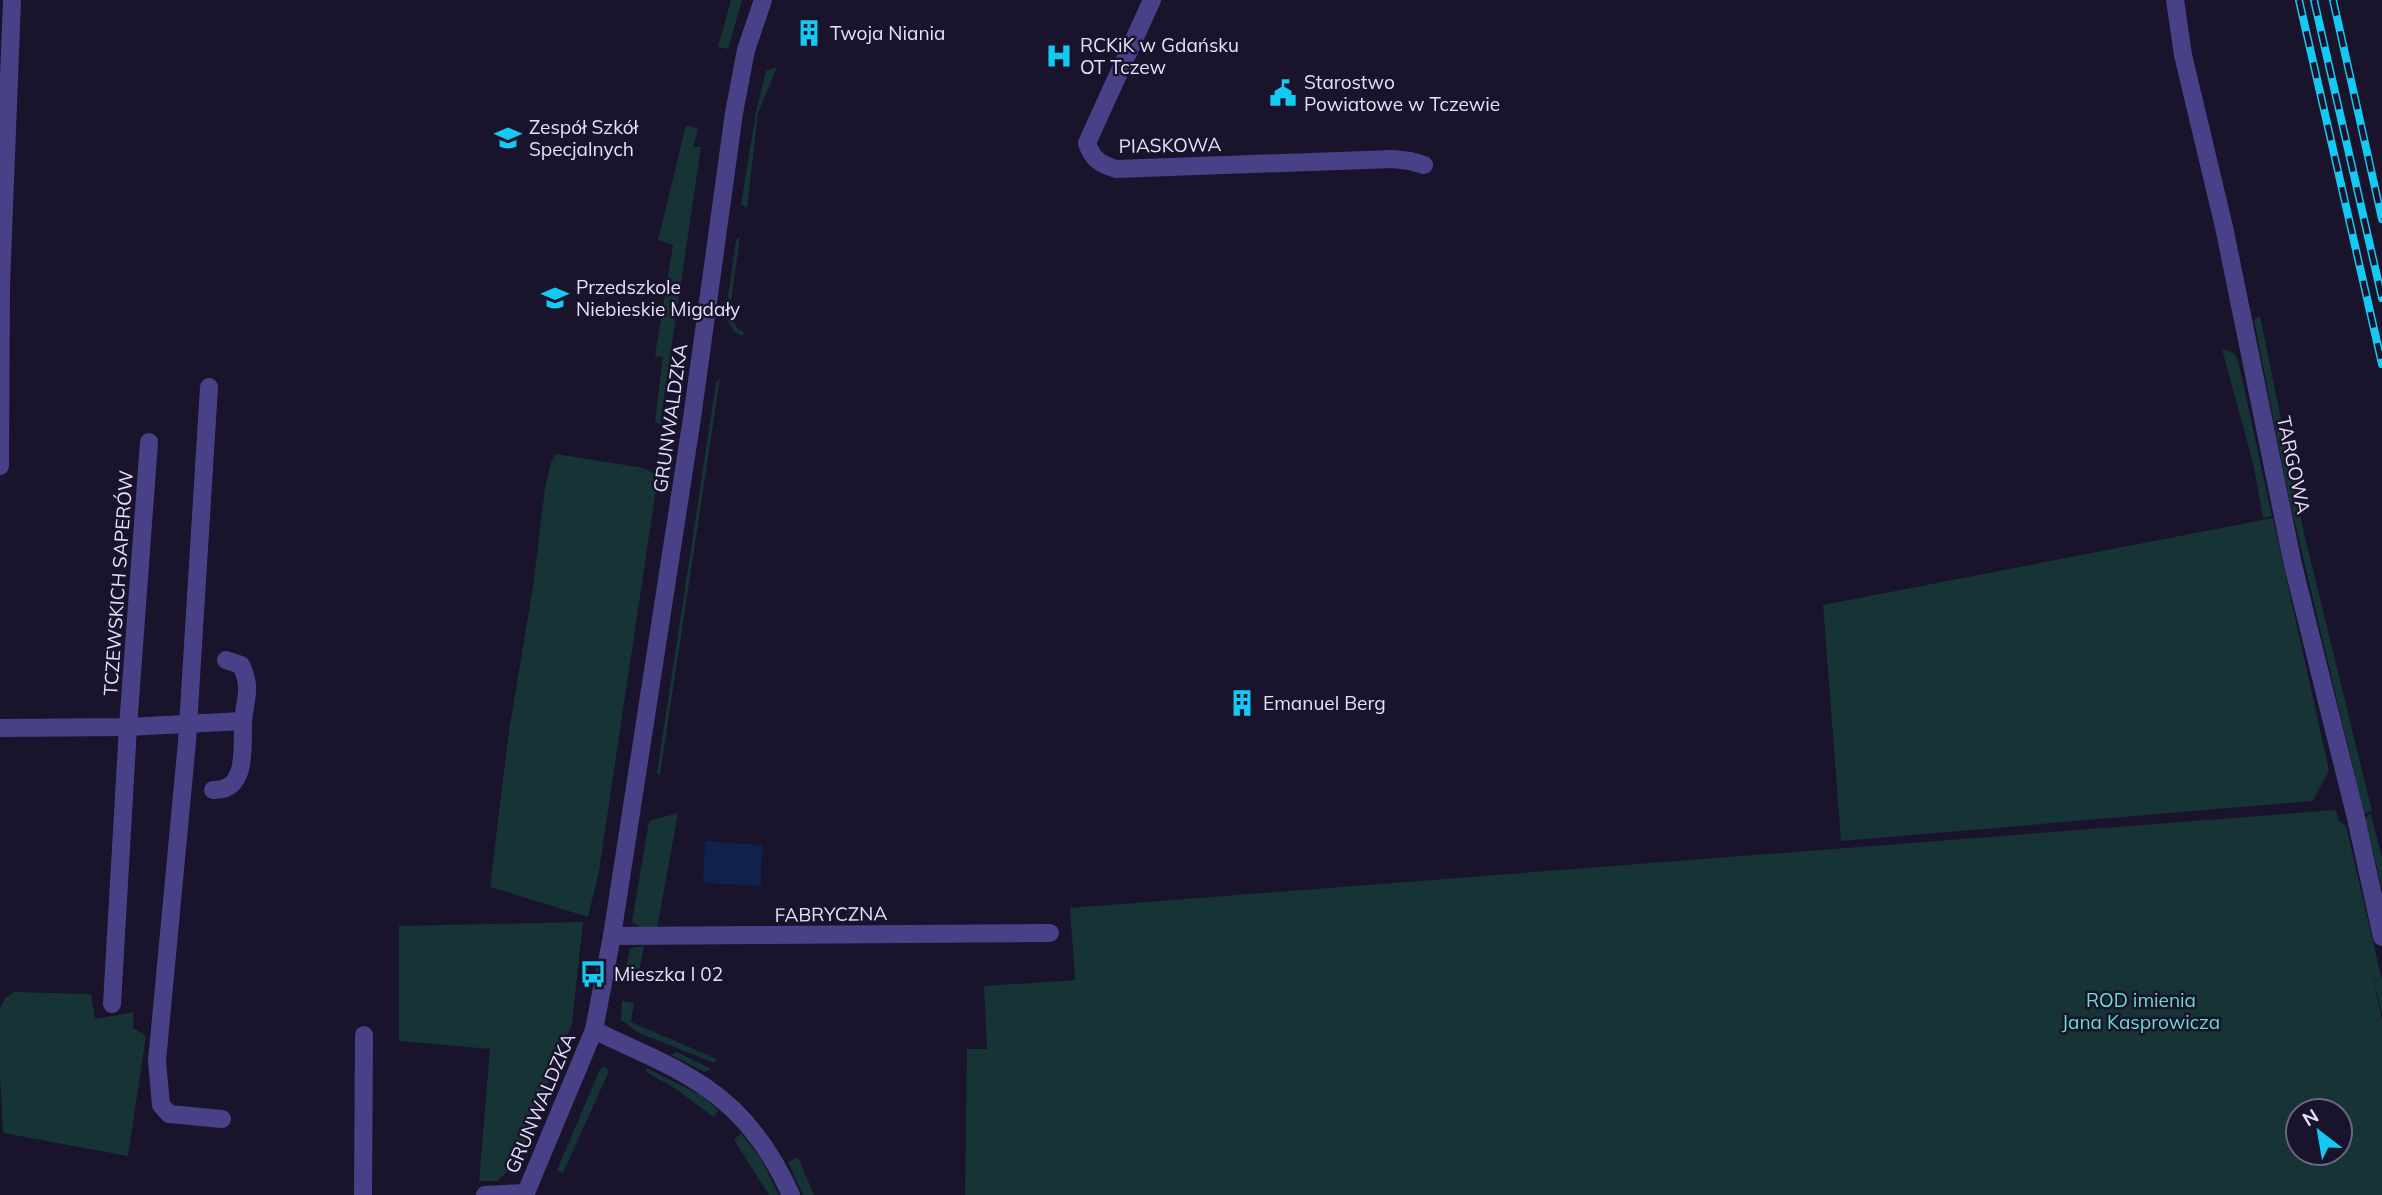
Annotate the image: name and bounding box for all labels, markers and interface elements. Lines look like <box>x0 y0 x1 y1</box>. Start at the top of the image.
building icon: Twoja Niania <box>794 18 824 48</box>
place label: Twoja Niania <box>830 21 946 45</box>
place label: RCKiK w Gdańsku OT Tczew <box>1080 33 1239 79</box>
hospital icon: RCKiK w Gdańsku OT Tczew <box>1044 41 1074 71</box>
place label: Starostwo Powiatowe w Tczewie <box>1304 70 1500 116</box>
public building icon: Starostwo Powiatowe w Tczewie <box>1268 78 1298 108</box>
place label: Zespół Szkół Specjalnych <box>529 115 640 161</box>
school or university icon: Zespół Szkół Specjalnych <box>493 123 523 153</box>
street label: PIASKOWA <box>1118 132 1222 158</box>
place label: Przedszkole Niebieskie Migdały <box>576 275 740 321</box>
school or university icon: Przedszkole Niebieskie Migdały <box>540 283 570 313</box>
street label: GRUNWALDZKA <box>648 342 692 494</box>
street label: TARGOWA <box>2272 414 2316 516</box>
street label: TCZEWSKICH SAPERÓW <box>98 469 138 697</box>
building icon: Emanuel Berg <box>1227 688 1257 718</box>
place label: Emanuel Berg <box>1263 691 1386 715</box>
street label: FABRYCZNA <box>775 901 888 927</box>
bus stop icon: Mieszka I 02 <box>578 959 608 989</box>
place label: Mieszka I 02 <box>614 962 723 986</box>
park label: ROD imienia Jana Kasprowicza <box>2062 988 2220 1034</box>
street label: GRUNWALDZKA <box>500 1029 580 1177</box>
north arrow <box>2284 1097 2354 1167</box>
text: N <box>2298 1103 2323 1131</box>

